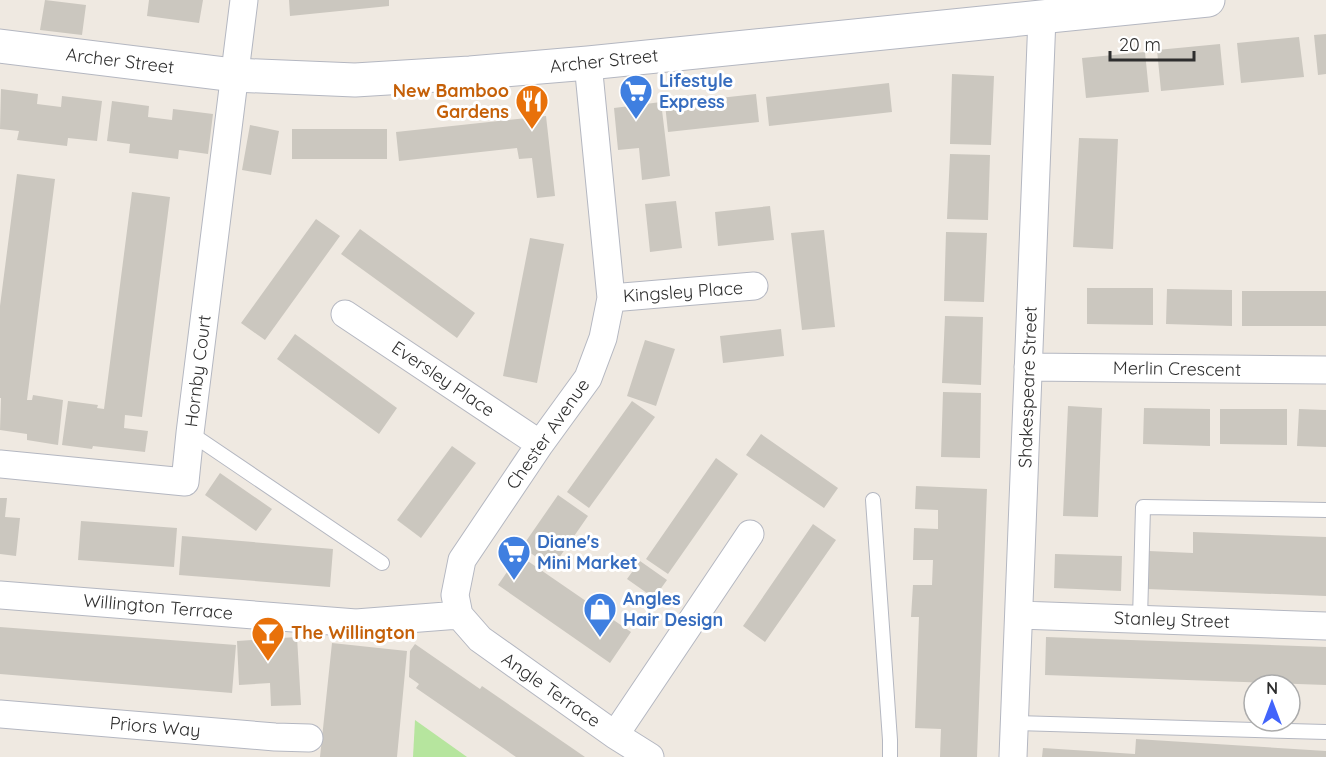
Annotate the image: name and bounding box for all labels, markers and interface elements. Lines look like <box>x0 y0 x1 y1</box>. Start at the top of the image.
scale bar <box>1110 24 1194 62</box>
text: 20 m <box>1119 33 1161 56</box>
street label: Archer Street <box>65 42 176 79</box>
street label: Archer Street <box>549 43 659 78</box>
place label: Lifestyle Express <box>659 69 733 113</box>
supermarket icon: Lifestyle Express <box>618 73 654 120</box>
place label: New Bamboo Gardens <box>393 79 509 123</box>
restaurant icon: New Bamboo Gardens <box>514 83 550 130</box>
street label: Kingsley Place <box>622 276 744 307</box>
street label: Shakespeare Street <box>1013 306 1042 468</box>
street label: Hornby Court <box>179 313 216 428</box>
street label: Eversley Place <box>387 336 499 422</box>
street label: Merlin Crescent <box>1113 356 1241 381</box>
street label: Chester Avenue <box>501 374 594 494</box>
place label: Diane's Mini Market <box>537 530 638 574</box>
supermarket icon: Diane's Mini Market <box>496 534 532 581</box>
place label: Angles Hair Design <box>623 587 723 631</box>
street label: Willington Terrace <box>82 589 234 625</box>
shop icon: Angles Hair Design <box>582 591 618 638</box>
street label: Stanley Street <box>1114 606 1230 633</box>
bar icon: The Willington <box>250 615 286 662</box>
place label: The Willington <box>291 621 415 644</box>
street label: Angle Terrace <box>497 647 605 732</box>
north arrow <box>1242 673 1302 733</box>
text: N <box>1266 678 1278 698</box>
street label: Priors Way <box>109 711 201 742</box>

